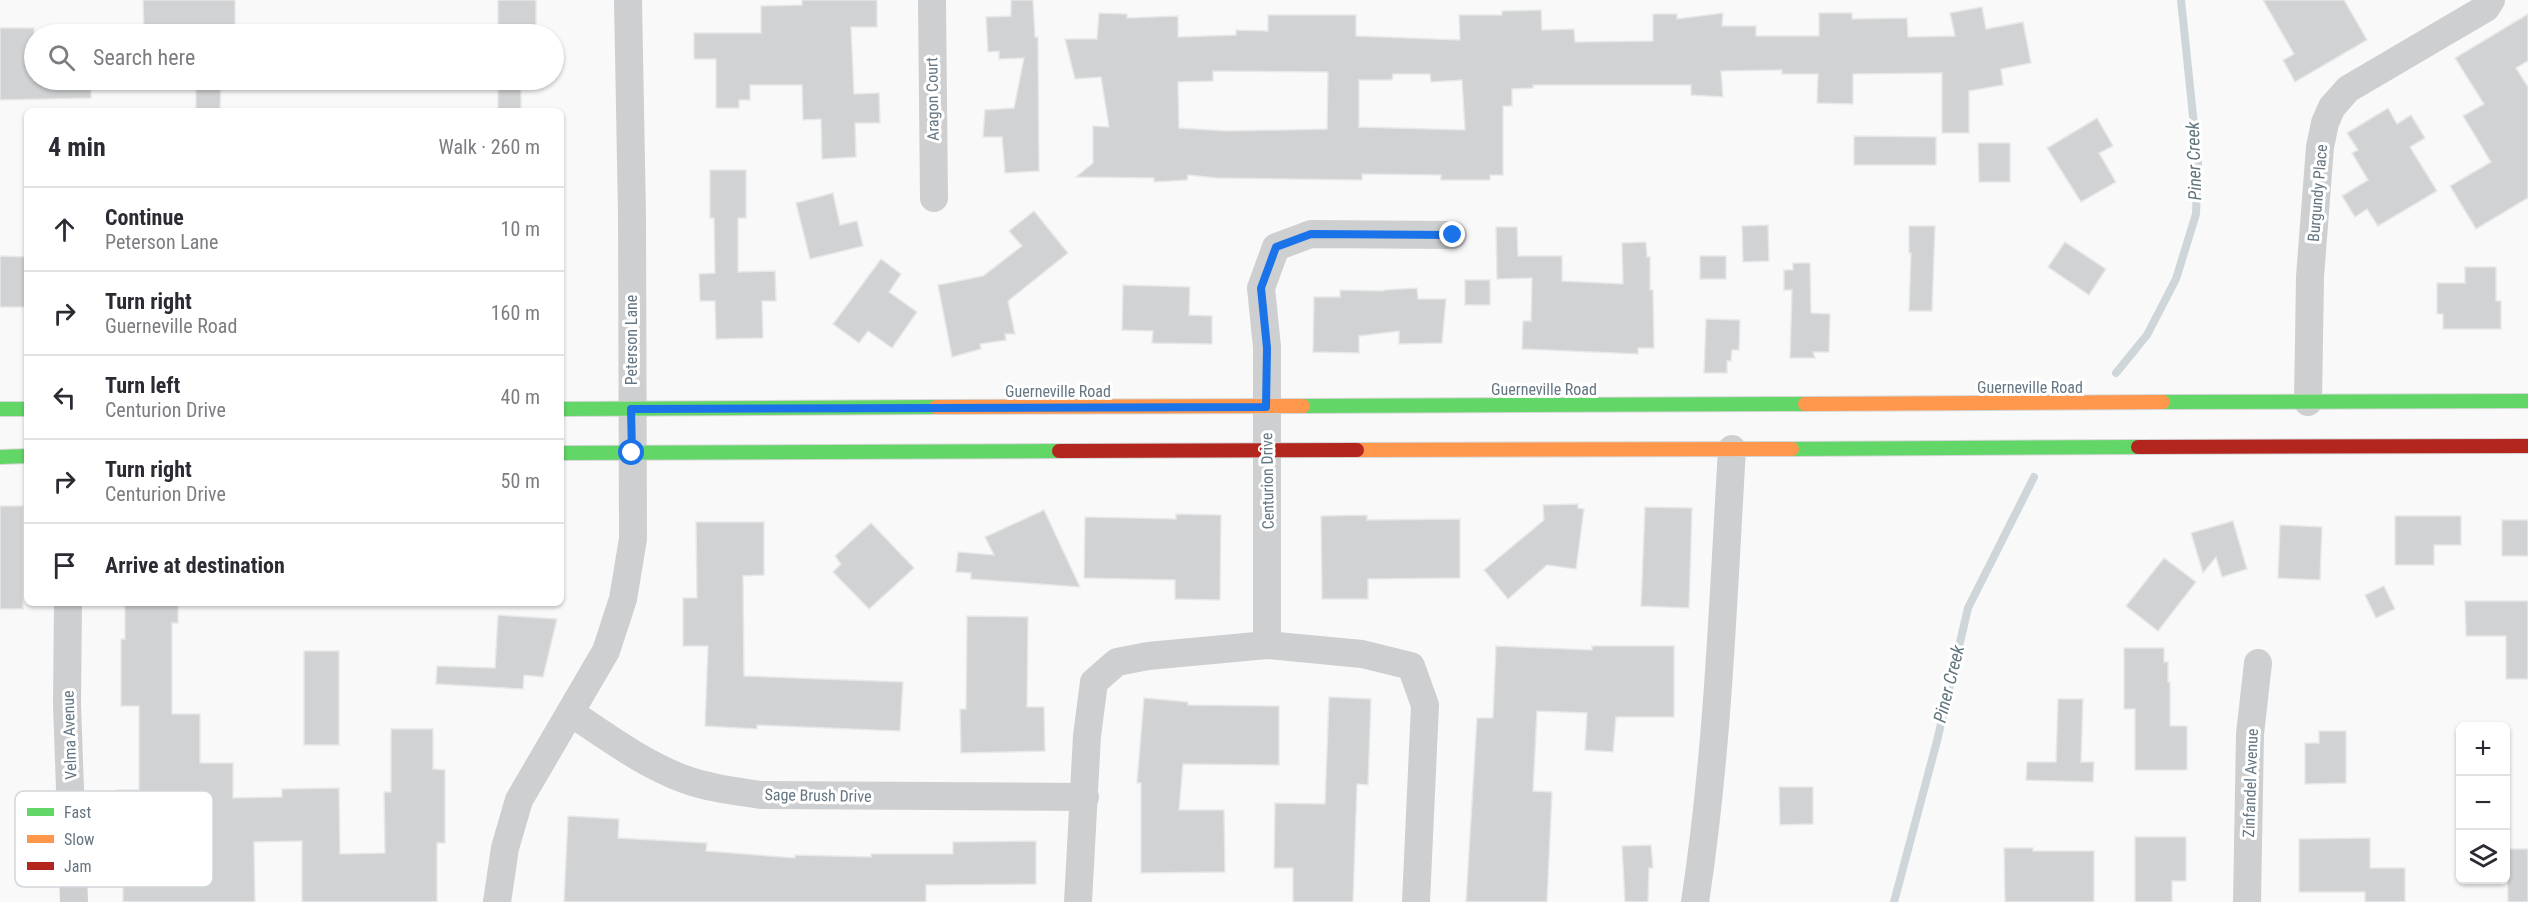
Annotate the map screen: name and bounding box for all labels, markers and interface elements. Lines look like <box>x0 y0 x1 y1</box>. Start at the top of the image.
search box <box>24 24 564 90</box>
icon: search <box>45 41 78 74</box>
text: Search here <box>93 45 195 70</box>
street label: Aragon Court <box>922 57 943 141</box>
water label: Piner Creek <box>2182 120 2205 201</box>
text: 4 min <box>48 132 106 162</box>
text: Walk · 260 m <box>439 135 540 159</box>
street label: Burgundy Place <box>2304 143 2331 243</box>
text: Continue <box>105 205 184 230</box>
icon: ahead <box>48 213 81 246</box>
text: 10 m <box>501 217 540 241</box>
route end <box>1439 221 1465 247</box>
text: Peterson Lane <box>105 230 218 254</box>
text: Turn right <box>105 289 192 314</box>
street label: Peterson Lane <box>622 295 641 385</box>
icon: right <box>48 297 81 330</box>
text: 160 m <box>491 301 540 325</box>
text: Guerneville Road <box>105 314 237 338</box>
text: Turn left <box>105 373 180 398</box>
street label: Guerneville Road <box>1977 378 2083 397</box>
street label: Guerneville Road <box>1491 380 1597 399</box>
icon: left <box>48 381 81 414</box>
street label: Guerneville Road <box>1005 382 1111 401</box>
text: 40 m <box>501 385 540 409</box>
text: Centurion Drive <box>105 398 226 422</box>
street label: Centurion Drive <box>1257 432 1278 530</box>
route start <box>618 439 644 465</box>
text: Turn right <box>105 457 192 482</box>
icon: right <box>48 465 81 498</box>
text: 50 m <box>501 469 540 493</box>
text: Centurion Drive <box>105 482 226 506</box>
icon: arrive <box>48 549 81 582</box>
text: Arrive at destination <box>105 553 285 578</box>
water label: Piner Creek <box>1929 642 1969 725</box>
street label: Velma Avenue <box>58 690 81 780</box>
map controls <box>2456 722 2510 884</box>
button: + <box>2456 722 2510 776</box>
street label: Zinfandel Avenue <box>2239 728 2262 838</box>
button: − <box>2456 776 2510 830</box>
street label: Sage Brush Drive <box>764 785 872 806</box>
legend <box>15 791 213 887</box>
text: Fast <box>64 803 91 822</box>
text: Slow <box>64 830 94 849</box>
button: layers <box>2456 830 2510 884</box>
text: Jam <box>64 857 91 876</box>

